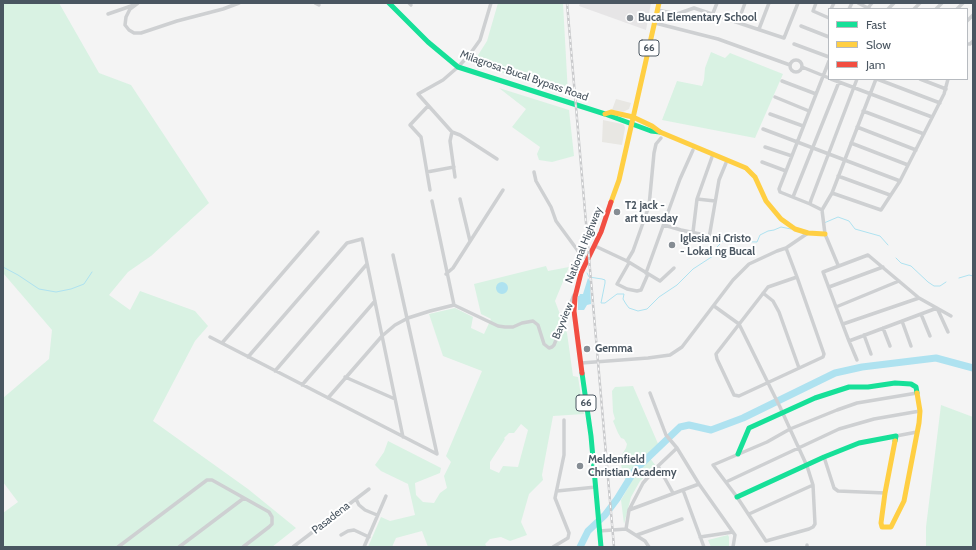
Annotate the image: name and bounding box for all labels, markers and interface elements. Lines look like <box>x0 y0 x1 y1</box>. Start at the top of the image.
legend <box>828 8 968 80</box>
place label: Bucal Elementary School <box>638 11 757 25</box>
marker: Bucal Elementary School <box>625 13 635 23</box>
text: Fast <box>866 17 886 32</box>
text: Slow <box>866 37 891 52</box>
road number: 66 <box>639 40 659 56</box>
street label: Milagrosa-Bucal Bypass Road <box>458 48 590 104</box>
text: Jam <box>866 57 885 72</box>
place label: T2 jack - art tuesday <box>625 199 678 225</box>
street label: National Highway <box>563 205 605 285</box>
marker: T2 jack - art tuesday <box>612 207 622 217</box>
place label: Iglesia ni Cristo - Lokal ng Bucal <box>680 232 755 258</box>
marker: Iglesia ni Cristo - Lokal ng Bucal <box>667 240 677 250</box>
street label: Bayview <box>550 301 576 341</box>
place label: Gemma <box>595 342 633 356</box>
marker: Gemma <box>582 344 592 354</box>
road number: 66 <box>576 395 596 411</box>
place label: Meldenfield Christian Academy <box>588 453 677 479</box>
marker: Meldenfield Christian Academy <box>575 461 585 471</box>
street label: Pasadena <box>309 499 353 537</box>

